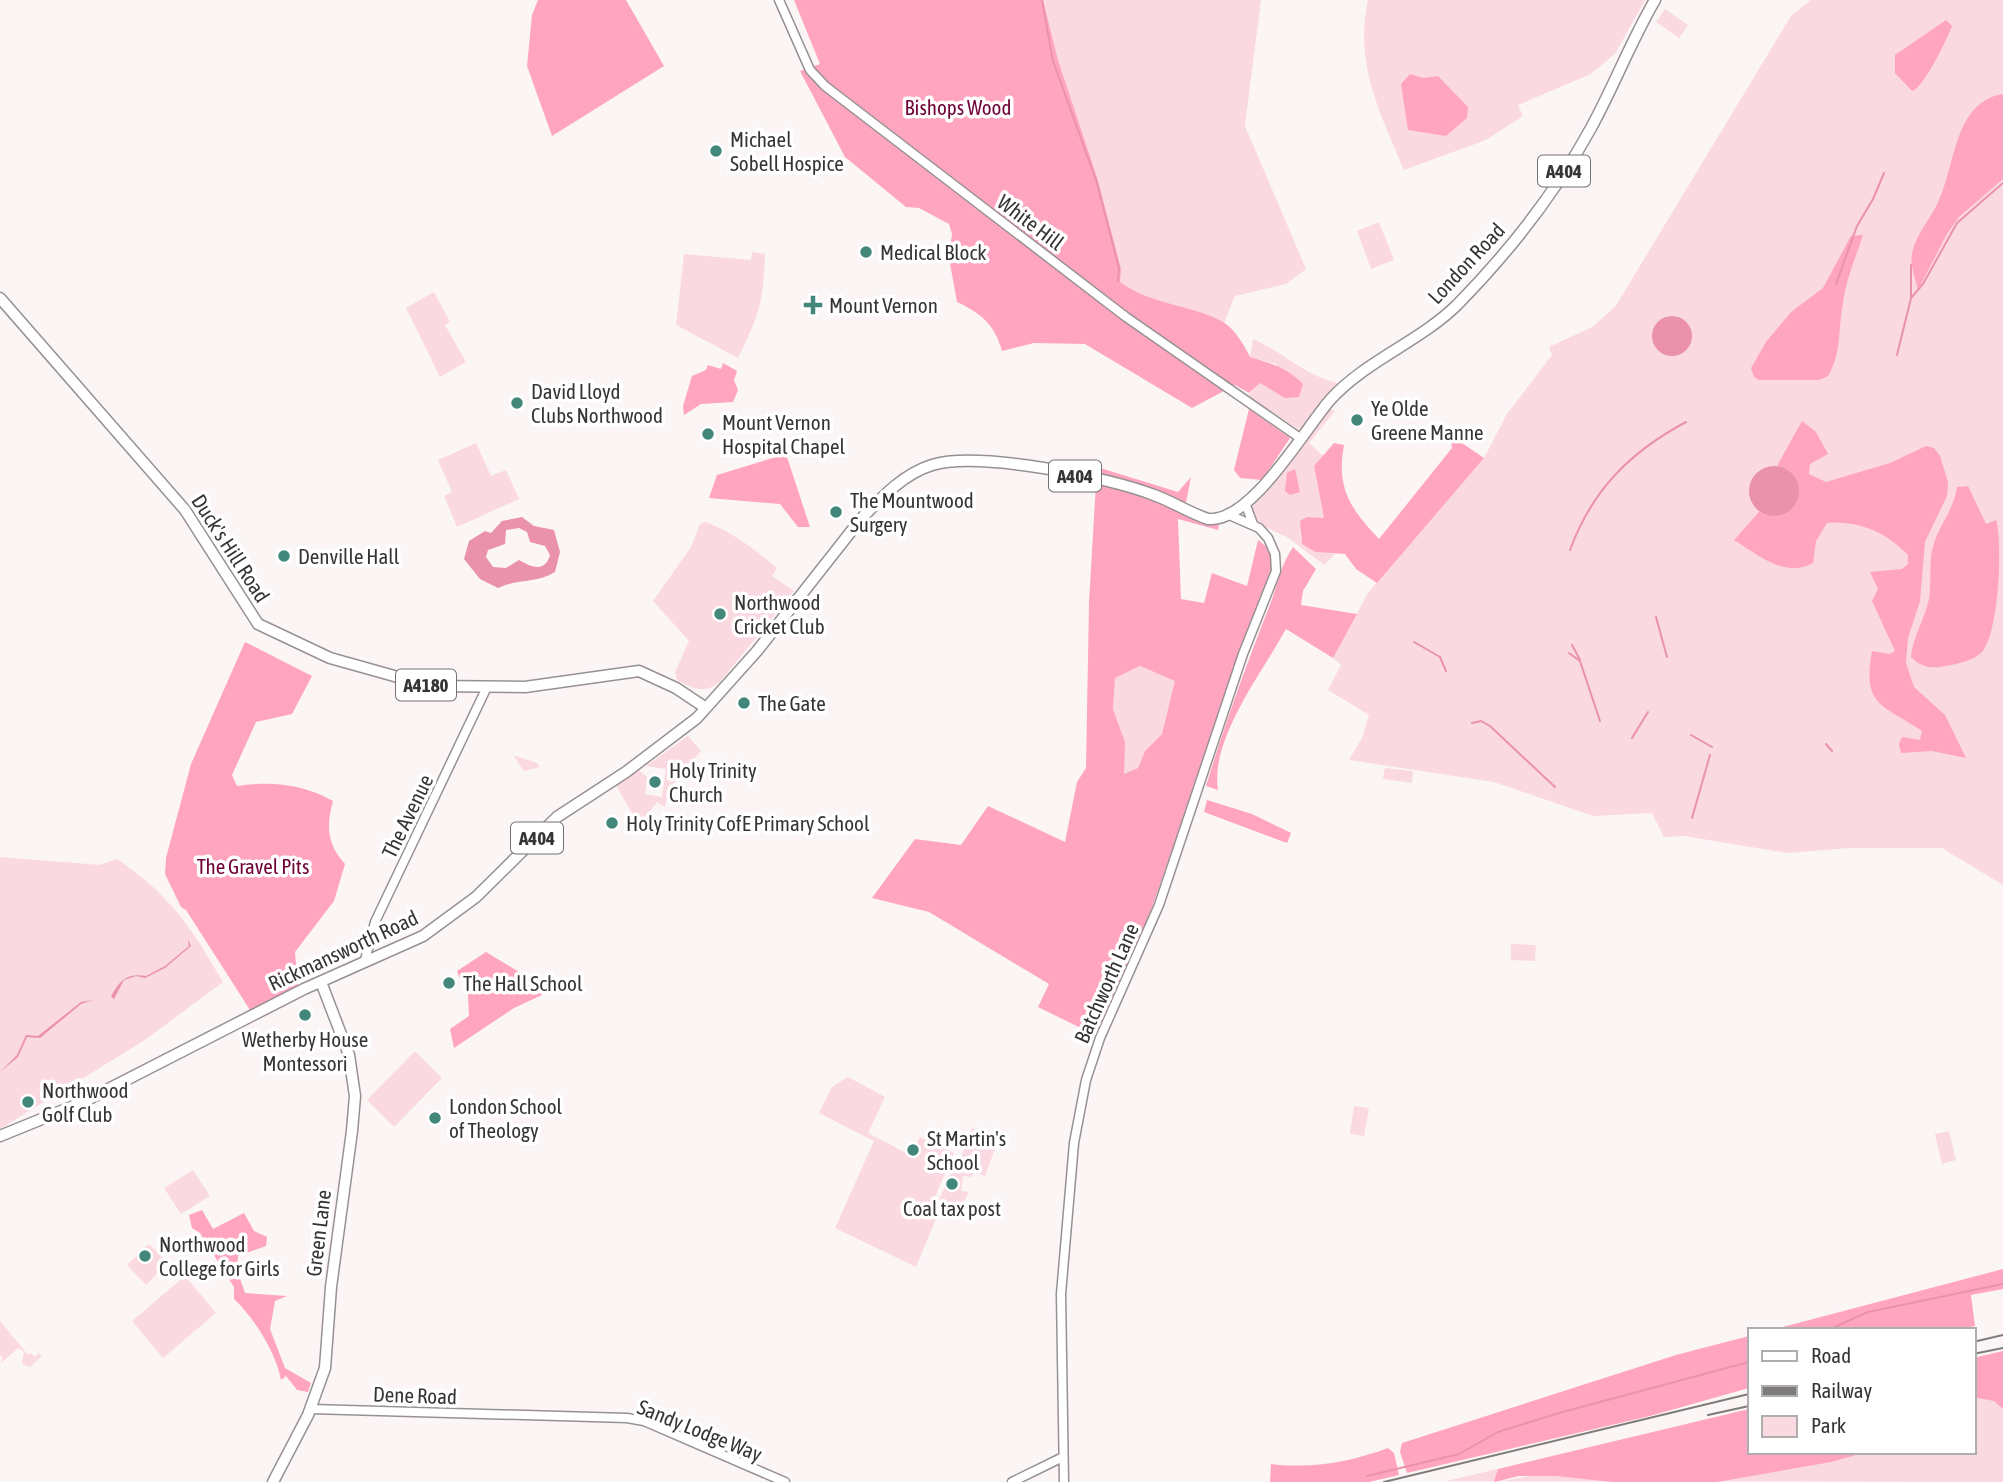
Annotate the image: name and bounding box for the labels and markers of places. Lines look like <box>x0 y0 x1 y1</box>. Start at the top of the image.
place label: Michael Sobell Hospice <box>730 127 844 175</box>
marker: Michael Sobell Hospice <box>708 143 724 159</box>
place label: Medical Block <box>880 240 986 264</box>
marker: Medical Block <box>858 244 874 260</box>
place label: Mount Vernon <box>829 293 938 317</box>
marker: Mount Vernon <box>803 295 823 315</box>
place label: David Lloyd Clubs Northwood <box>531 379 663 427</box>
marker: David Lloyd Clubs Northwood <box>509 395 525 411</box>
place label: Ye Olde Greene Manne <box>1371 396 1484 444</box>
place label: Mount Vernon Hospital Chapel <box>722 410 845 458</box>
marker: Ye Olde Greene Manne <box>1349 412 1365 428</box>
marker: Mount Vernon Hospital Chapel <box>700 426 716 442</box>
place label: The Mountwood Surgery <box>850 488 974 536</box>
marker: The Mountwood Surgery <box>828 504 844 520</box>
place label: Denville Hall <box>298 544 400 568</box>
marker: Denville Hall <box>276 548 292 564</box>
place label: Northwood Cricket Club <box>734 590 825 638</box>
marker: Northwood Cricket Club <box>712 606 728 622</box>
place label: The Gate <box>758 691 826 715</box>
marker: The Gate <box>736 695 752 711</box>
place label: Holy Trinity Church <box>669 758 757 806</box>
marker: Holy Trinity Church <box>647 774 663 790</box>
place label: Holy Trinity CofE Primary School <box>626 811 870 835</box>
marker: Holy Trinity CofE Primary School <box>604 815 620 831</box>
place label: The Hall School <box>463 971 583 995</box>
marker: The Hall School <box>441 975 457 991</box>
marker: Wetherby House Montessori <box>297 1007 313 1023</box>
place label: Wetherby House Montessori <box>242 1027 368 1075</box>
place label: Northwood Golf Club <box>42 1078 129 1126</box>
marker: Northwood Golf Club <box>20 1094 36 1110</box>
place label: London School of Theology <box>449 1094 563 1142</box>
marker: London School of Theology <box>427 1110 443 1126</box>
place label: St Martin's School <box>927 1126 1006 1174</box>
marker: St Martin's School <box>905 1142 921 1158</box>
marker: Coal tax post <box>944 1176 960 1192</box>
place label: Coal tax post <box>903 1196 1001 1220</box>
place label: Northwood College for Girls <box>159 1232 280 1280</box>
marker: Northwood College for Girls <box>137 1248 153 1264</box>

